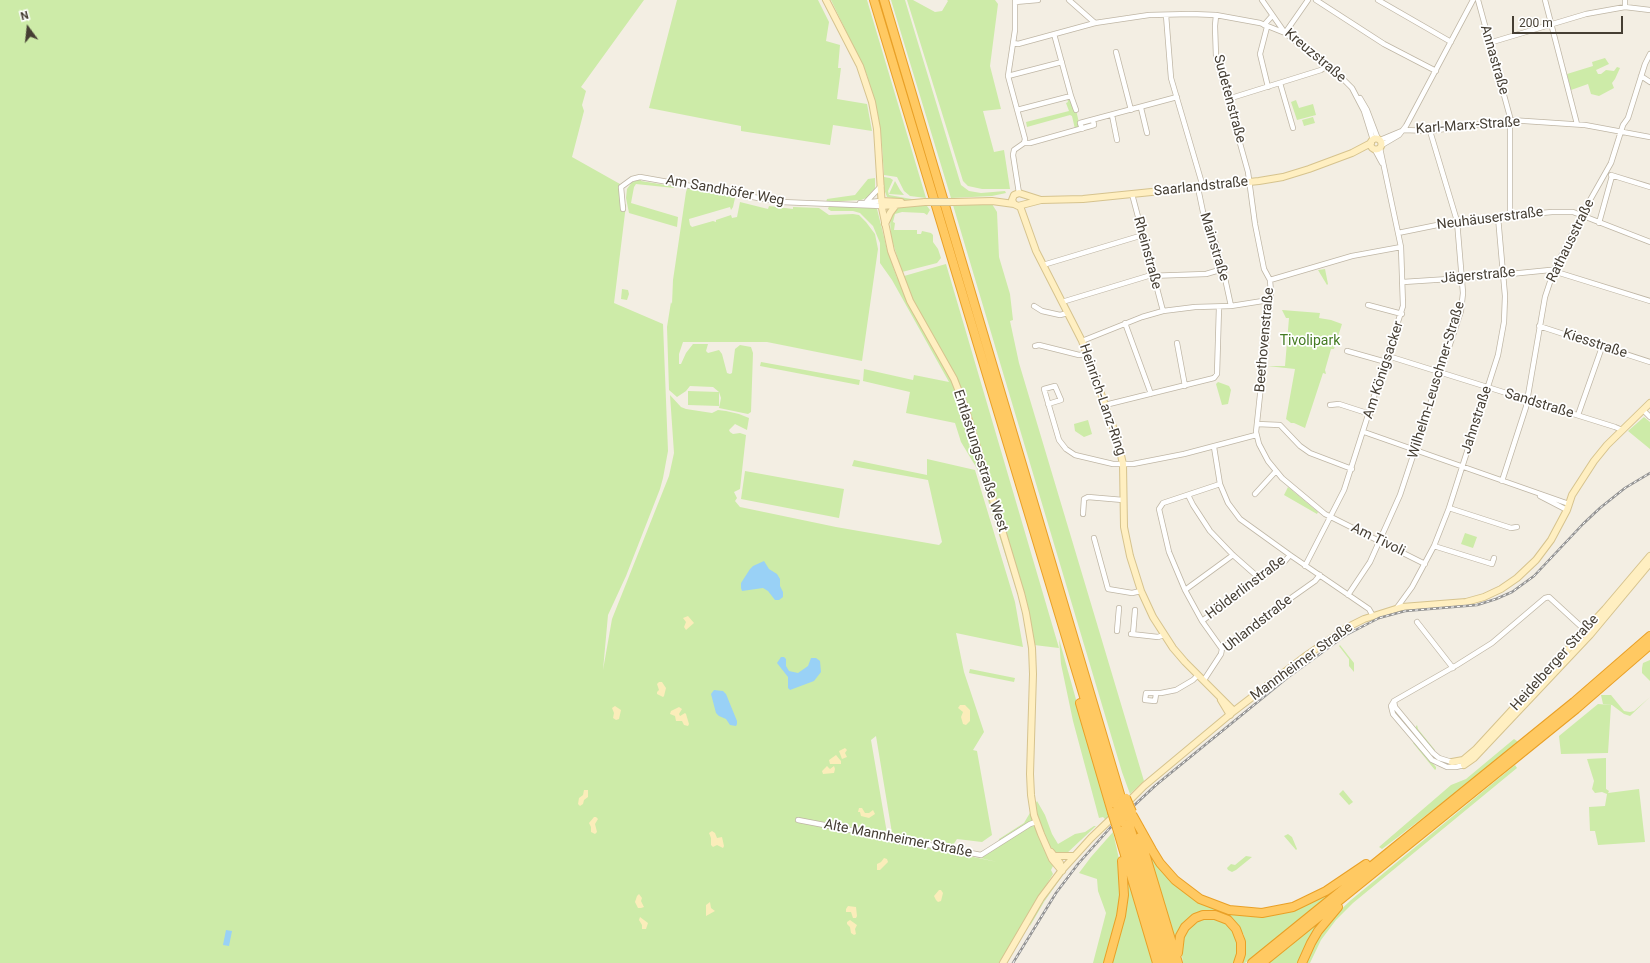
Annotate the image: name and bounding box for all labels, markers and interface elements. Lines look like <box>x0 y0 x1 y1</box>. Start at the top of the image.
north arrow <box>8 8 48 48</box>
scale bar <box>1514 8 1625 34</box>
text: N <box>19 9 30 23</box>
text: 200 m <box>1519 16 1553 30</box>
street label: Annastraße <box>1476 23 1512 97</box>
street label: Kreuzstraße <box>1281 25 1349 87</box>
street label: Sudetenstraße <box>1209 53 1249 145</box>
street label: Karl-Marx-Straße <box>1415 114 1521 138</box>
street label: Am Sandhöfer Weg <box>664 172 786 210</box>
street label: Saarlandstraße <box>1153 174 1249 200</box>
street label: Rathausstraße <box>1544 197 1598 285</box>
street label: Neuhäuserstraße <box>1436 204 1544 234</box>
street label: Mainstraße <box>1196 211 1232 283</box>
street label: Rheinstraße <box>1129 215 1165 291</box>
street label: Jägerstraße <box>1440 264 1516 288</box>
street label: Beethovenstraße <box>1252 287 1278 393</box>
street label: Wilhelm-Leuschner-Straße <box>1405 299 1469 461</box>
street label: Am Königsacker <box>1360 319 1408 421</box>
street label: Kiesstraße <box>1561 326 1629 362</box>
park label: Tivolipark <box>1280 333 1340 349</box>
street label: Heinrich-Lanz-Ring <box>1075 342 1129 458</box>
street label: Jahnstraße <box>1458 384 1496 456</box>
street label: Sandstraße <box>1503 386 1575 422</box>
street label: Entlastungsstraße West <box>949 388 1011 534</box>
street label: Am Tivoli <box>1348 520 1408 560</box>
street label: Hölderlinstraße <box>1203 553 1289 623</box>
street label: Uhlandstraße <box>1220 592 1296 656</box>
street label: Heidelberger Straße <box>1507 611 1603 715</box>
street label: Mannheimer Straße <box>1248 619 1356 705</box>
street label: Alte Mannheimer Straße <box>823 816 973 862</box>

